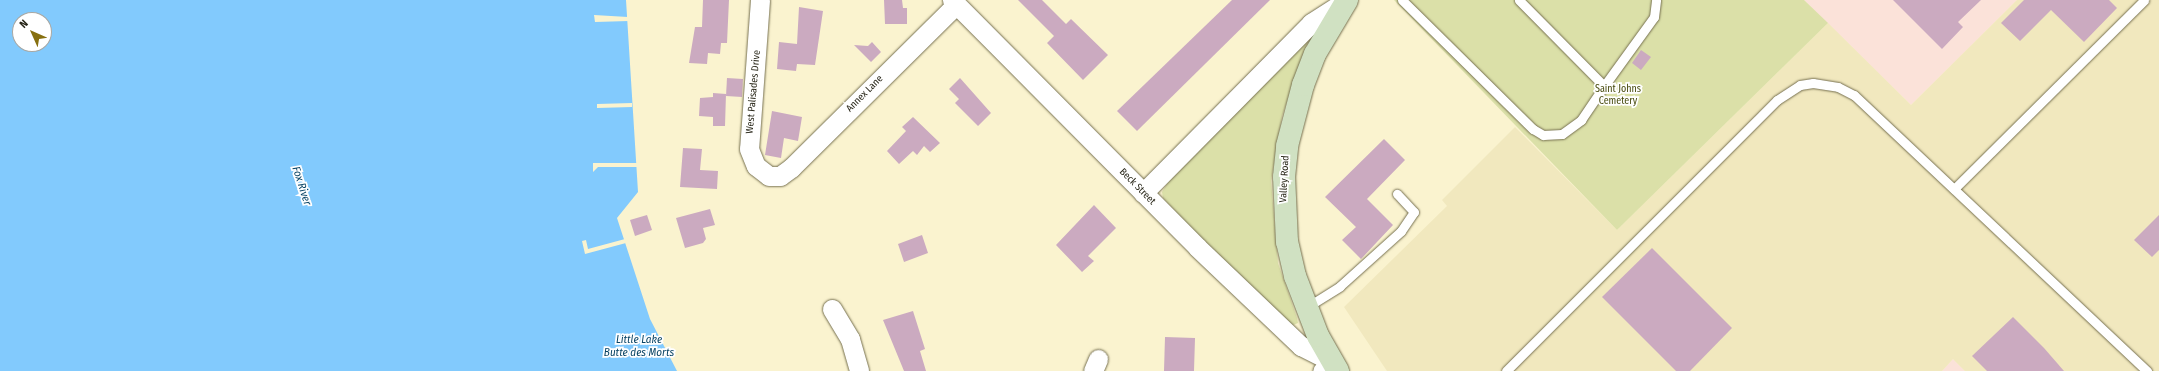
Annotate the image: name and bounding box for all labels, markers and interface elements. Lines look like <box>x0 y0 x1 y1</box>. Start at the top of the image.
north arrow <box>12 12 52 52</box>
text: N <box>17 17 31 31</box>
street label: West Palisades Drive <box>744 50 764 134</box>
street label: Annex Lane <box>844 73 886 115</box>
park label: Saint Johns Cemetery <box>1595 83 1641 106</box>
street label: Valley Road <box>1278 155 1292 203</box>
water label: Fox River <box>289 165 313 207</box>
street label: Beck Street <box>1116 166 1158 208</box>
water label: Little Lake Butte des Morts <box>604 334 674 360</box>

